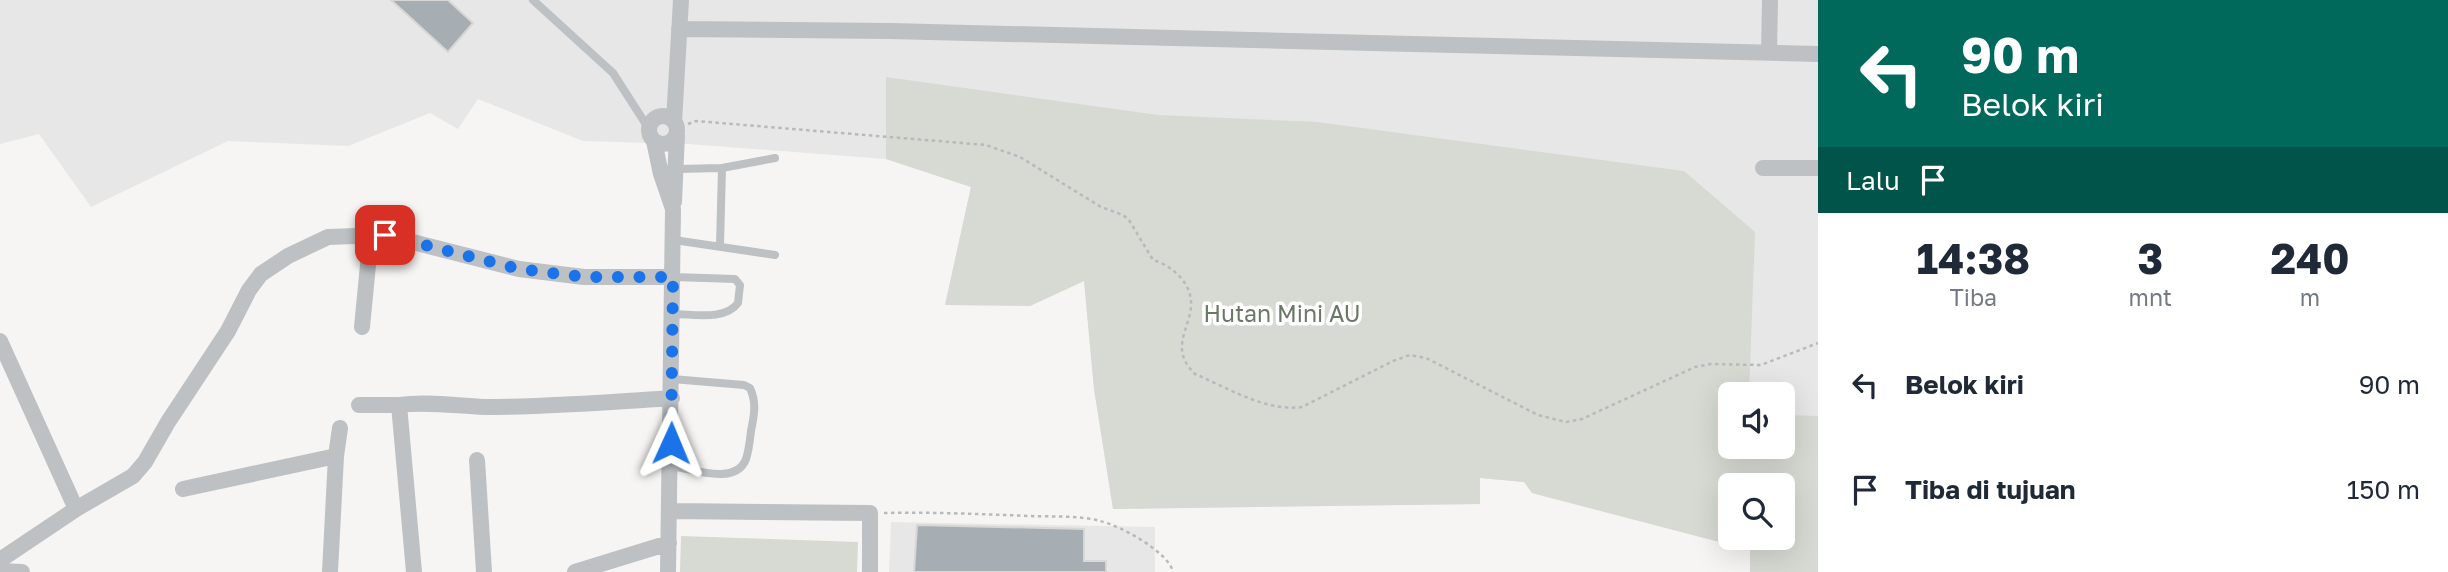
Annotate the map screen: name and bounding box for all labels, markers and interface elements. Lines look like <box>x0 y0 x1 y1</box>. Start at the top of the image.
text: 90 m <box>1961 25 2079 84</box>
icon: left <box>1846 28 1937 119</box>
text: Belok kiri <box>1961 85 2104 123</box>
icon: arrive <box>1914 161 1952 199</box>
text: Lalu <box>1846 165 1900 196</box>
pin <box>355 205 415 265</box>
icon: arrive <box>366 216 404 254</box>
text: 14:38 <box>1916 233 2030 283</box>
text: 3 <box>2138 233 2163 283</box>
text: 240 <box>2270 233 2350 283</box>
text: Tiba <box>1950 283 1997 311</box>
text: mnt <box>2129 283 2172 311</box>
text: m <box>2300 283 2320 311</box>
park label: Hutan Mini AU <box>1204 299 1361 327</box>
icon: left <box>1846 366 1884 404</box>
text: Belok kiri <box>1905 369 2024 400</box>
text: 90 m <box>2359 369 2420 400</box>
map controls <box>1718 382 1795 550</box>
button: sound <box>1718 382 1795 459</box>
position arrow <box>634 406 708 480</box>
icon: arrive <box>1846 471 1884 509</box>
button: search <box>1718 473 1795 550</box>
text: Tiba di tujuan <box>1905 474 2075 505</box>
text: 150 m <box>2347 474 2420 505</box>

